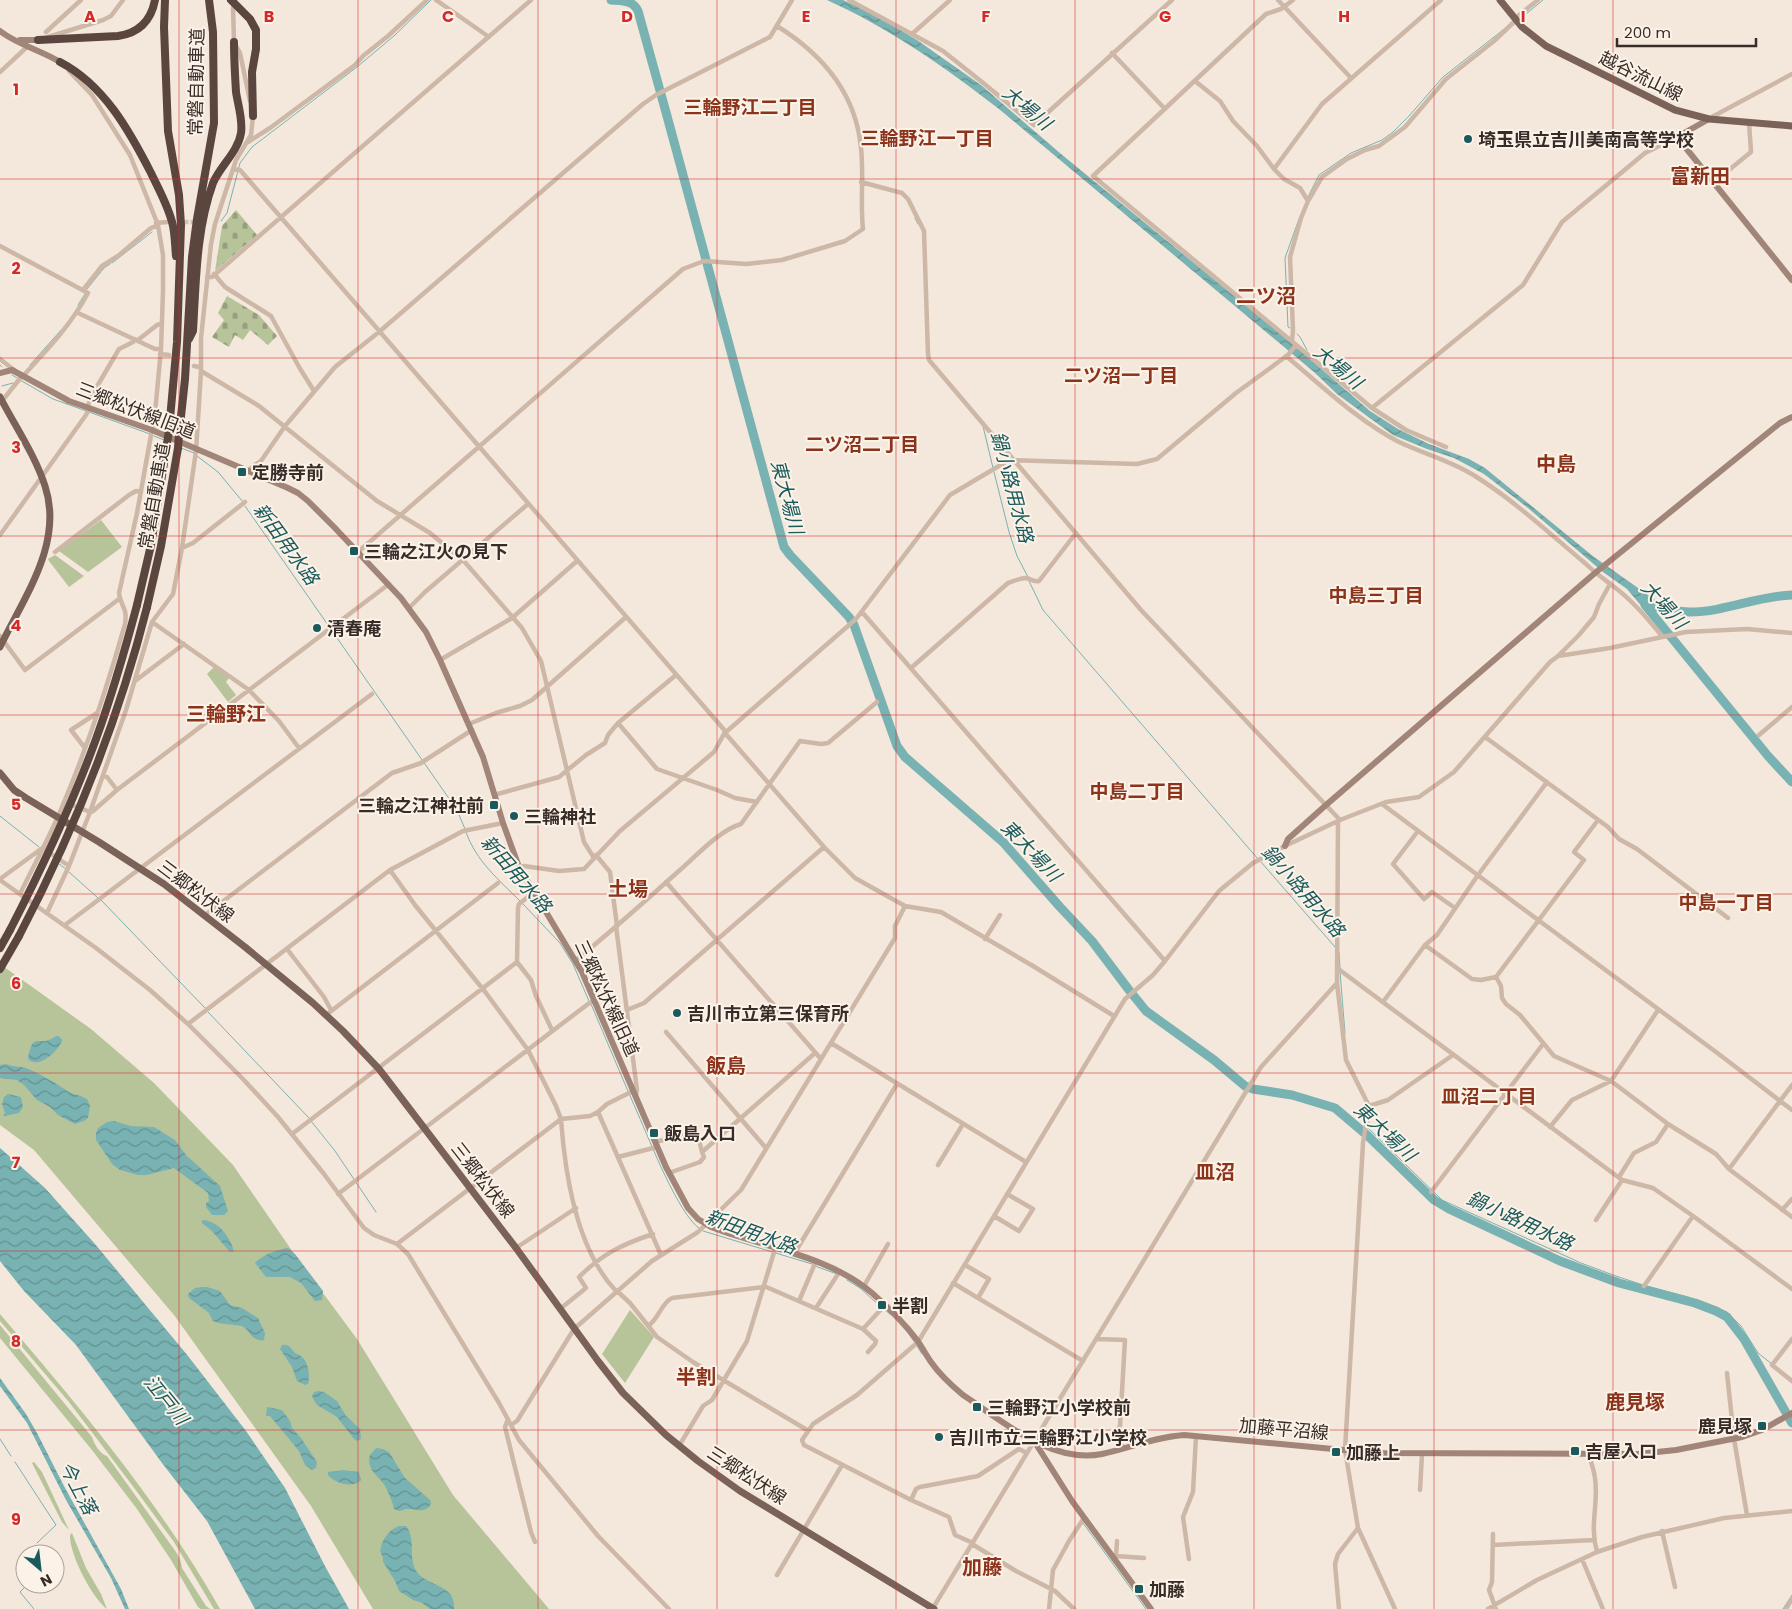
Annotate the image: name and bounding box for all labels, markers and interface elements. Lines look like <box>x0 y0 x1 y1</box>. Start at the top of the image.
text: A <box>84 5 96 28</box>
text: B <box>264 5 274 28</box>
text: C <box>442 5 454 28</box>
text: D <box>621 5 633 28</box>
text: E <box>802 5 810 28</box>
text: F <box>982 5 991 28</box>
text: G <box>1159 5 1171 28</box>
text: H <box>1338 5 1350 28</box>
text: I <box>1521 5 1525 28</box>
scale bar <box>1617 15 1756 47</box>
text: 200 m <box>1624 22 1671 43</box>
street label: 常磐自動車道 <box>183 28 209 136</box>
street label: 越谷流山線 <box>1595 45 1687 107</box>
text: 1 <box>13 78 19 101</box>
water label: 大場川 <box>996 79 1059 138</box>
district label: 三輪野江二丁目 <box>683 94 817 121</box>
district label: 三輪野江一丁目 <box>860 125 994 152</box>
place label: 埼玉県立吉川美南高等学校 <box>1478 127 1694 152</box>
marker: 埼玉県立吉川美南高等学校 <box>1462 133 1474 145</box>
district label: 富新田 <box>1670 162 1730 190</box>
text: 2 <box>11 257 21 280</box>
district label: 二ツ沼 <box>1236 282 1296 310</box>
water label: 大場川 <box>1307 338 1370 397</box>
district label: 二ツ沼一丁目 <box>1064 362 1178 389</box>
street label: 三郷松伏線旧道 <box>73 376 199 444</box>
water label: 鍋小路用水路 <box>984 428 1040 547</box>
district label: 二ツ沼二丁目 <box>805 431 919 458</box>
text: 3 <box>11 436 21 459</box>
street label: 常磐自動車道 <box>132 441 176 551</box>
district label: 中島 <box>1536 450 1576 478</box>
water label: 東大場川 <box>764 457 810 539</box>
place label: 定勝寺前 <box>252 460 324 485</box>
marker: 定勝寺前 <box>236 466 248 478</box>
water label: 新田用水路 <box>247 498 326 592</box>
place label: 三輪之江火の見下 <box>364 539 508 564</box>
marker: 三輪之江火の見下 <box>348 545 360 557</box>
water label: 大場川 <box>1635 575 1694 637</box>
district label: 中島三丁目 <box>1328 582 1424 609</box>
text: 4 <box>11 614 22 637</box>
place label: 清春庵 <box>327 616 381 641</box>
marker: 清春庵 <box>311 622 323 634</box>
district label: 三輪野江 <box>186 700 266 728</box>
district label: 中島二丁目 <box>1089 778 1185 805</box>
text: 5 <box>11 793 21 816</box>
place label: 三輪之江神社前 <box>358 793 484 818</box>
marker: 三輪之江神社前 <box>488 799 500 811</box>
place label: 三輪神社 <box>524 804 596 829</box>
marker: 三輪神社 <box>508 810 520 822</box>
water label: 東大場川 <box>995 814 1068 889</box>
water label: 新田用水路 <box>475 829 559 920</box>
water label: 鍋小路用水路 <box>1255 839 1352 944</box>
street label: 三郷松伏線 <box>153 854 239 928</box>
district label: 土場 <box>608 875 648 903</box>
district label: 中島一丁目 <box>1678 889 1774 916</box>
street label: 三郷松伏線旧道 <box>569 936 645 1060</box>
text: 6 <box>11 972 21 995</box>
place label: 吉川市立第三保育所 <box>687 1001 849 1026</box>
marker: 吉川市立第三保育所 <box>671 1007 683 1019</box>
district label: 飯島 <box>706 1052 746 1080</box>
district label: 皿沼二丁目 <box>1441 1083 1537 1110</box>
water label: 東大場川 <box>1348 1096 1423 1169</box>
place label: 飯島入口 <box>664 1121 736 1146</box>
marker: 飯島入口 <box>648 1127 660 1139</box>
street label: 三郷松伏線 <box>445 1137 521 1223</box>
text: 7 <box>12 1151 21 1174</box>
district label: 皿沼 <box>1195 1158 1235 1186</box>
water label: 鍋小路用水路 <box>1463 1185 1579 1258</box>
water label: 新田用水路 <box>702 1203 802 1262</box>
place label: 半割 <box>892 1293 928 1318</box>
marker: 半割 <box>876 1299 888 1311</box>
text: 8 <box>11 1330 21 1353</box>
district label: 半割 <box>676 1363 716 1391</box>
water label: 江戸川 <box>138 1369 196 1432</box>
district label: 鹿見塚 <box>1605 1388 1665 1416</box>
place label: 三輪野江小学校前 <box>987 1395 1131 1420</box>
marker: 三輪野江小学校前 <box>971 1401 983 1413</box>
street label: 加藤平沼線 <box>1238 1413 1330 1445</box>
place label: 鹿見塚 <box>1698 1414 1752 1439</box>
marker: 鹿見塚 <box>1756 1420 1768 1432</box>
place label: 吉川市立三輪野江小学校 <box>949 1425 1147 1450</box>
marker: 吉川市立三輪野江小学校 <box>933 1431 945 1443</box>
place label: 吉屋入口 <box>1585 1439 1657 1464</box>
street label: 三郷松伏線 <box>702 1440 792 1510</box>
place label: 加藤上 <box>1346 1440 1400 1465</box>
marker: 吉屋入口 <box>1569 1445 1581 1457</box>
marker: 加藤上 <box>1330 1446 1342 1458</box>
water label: 今上落 <box>53 1456 105 1522</box>
text: 9 <box>11 1508 21 1531</box>
north arrow <box>15 1544 65 1594</box>
district label: 加藤 <box>962 1553 1002 1581</box>
text: N <box>37 1569 55 1592</box>
place label: 加藤 <box>1149 1577 1185 1602</box>
marker: 加藤 <box>1133 1583 1145 1595</box>

